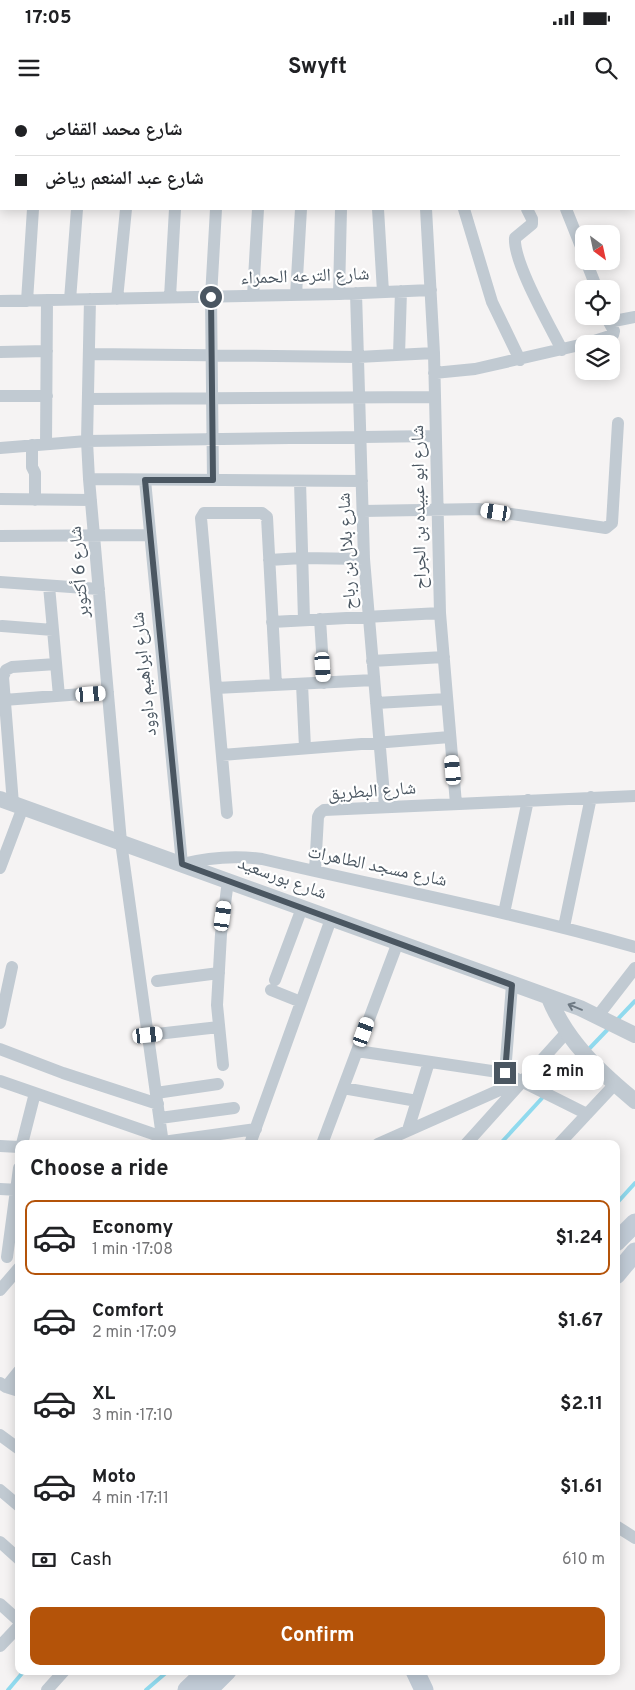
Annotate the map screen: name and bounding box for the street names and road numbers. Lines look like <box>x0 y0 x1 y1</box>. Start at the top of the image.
street label: شارع الترعه الحمراء <box>240 263 370 291</box>
street label: شارع ابو عبيده بن الجراح <box>407 425 433 589</box>
street label: شارع بلال بن رباح <box>333 492 363 610</box>
street label: شارع 6 أكتوبر <box>64 525 96 620</box>
street label: شارع ابراهيم داوود <box>127 611 163 737</box>
street label: شارع البطريق <box>327 777 417 807</box>
street label: شارع مسجد الطاهرات <box>305 841 449 893</box>
street label: شارع بورسعيد <box>234 852 330 906</box>

